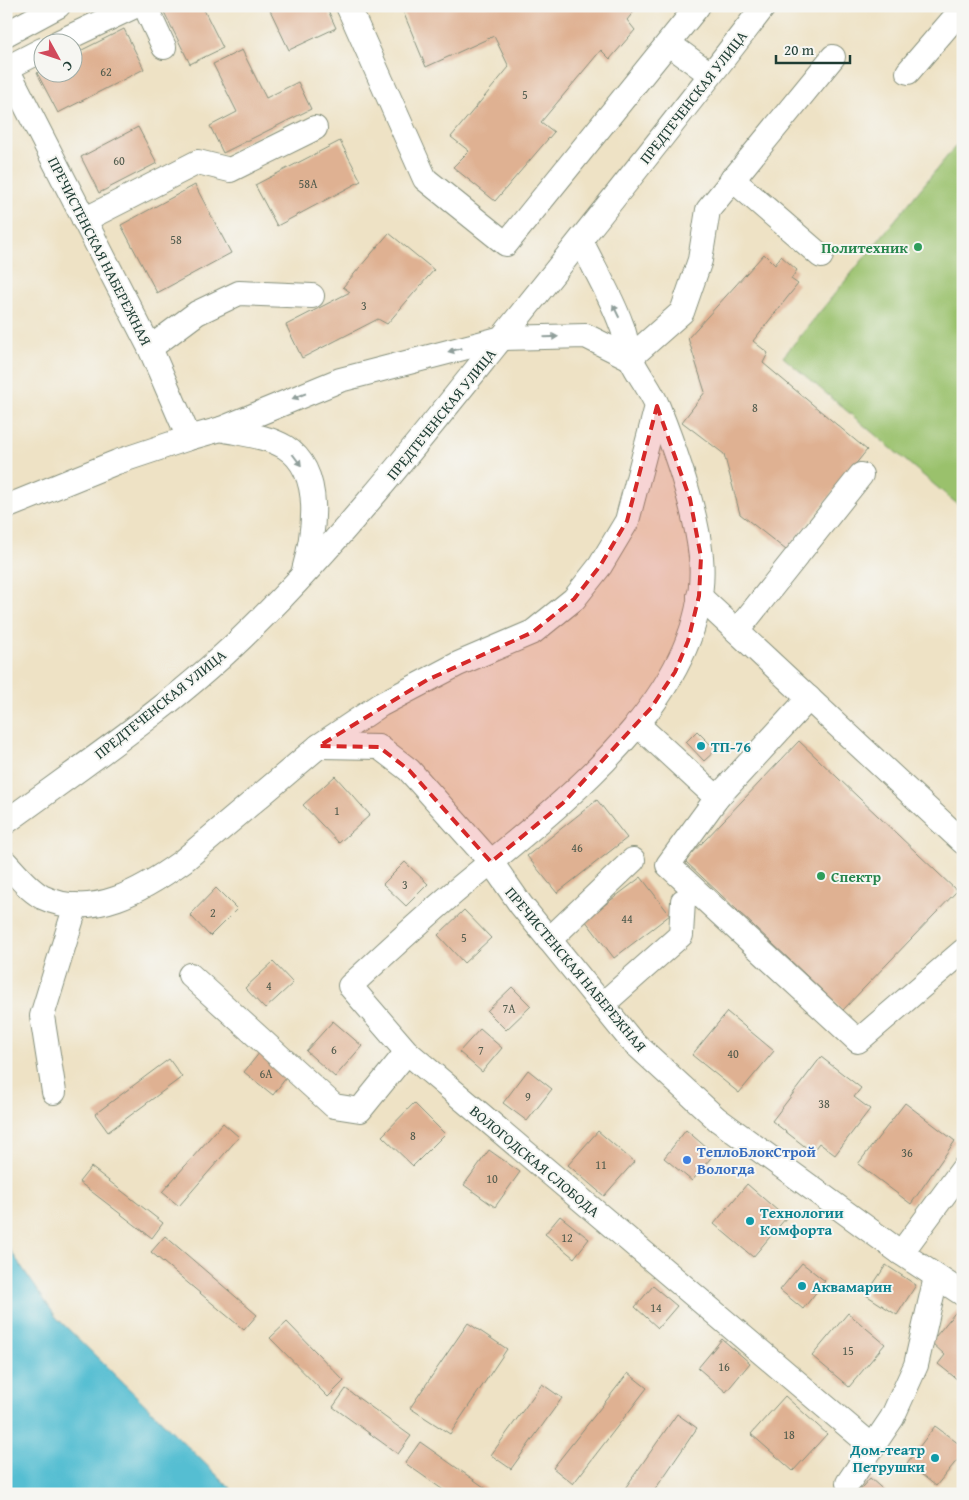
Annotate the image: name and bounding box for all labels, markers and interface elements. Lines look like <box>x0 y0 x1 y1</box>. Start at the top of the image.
street label: ПРЕДТЕЧЕНСКАЯ УЛИЦА <box>634 26 752 168</box>
north arrow <box>32 32 82 82</box>
scale bar <box>776 32 850 64</box>
text: 20 m <box>784 39 815 60</box>
text: С <box>58 57 78 76</box>
house number: 62 <box>100 63 112 80</box>
house number: 5 <box>522 86 528 103</box>
house number: 60 <box>113 152 125 169</box>
street label: ПРЕЧИСТЕНСКАЯ НАБЕРЕЖНАЯ <box>43 153 157 349</box>
house number: 58А <box>299 175 318 192</box>
house number: 58 <box>170 231 182 248</box>
place label: Политехник <box>821 237 908 258</box>
marker: Политехник <box>912 241 924 253</box>
house number: 3 <box>361 297 367 314</box>
one-way arrow <box>611 304 620 319</box>
one-way arrow <box>543 333 559 341</box>
street label: ПРЕДТЕЧЕНСКАЯ УЛИЦА <box>381 344 501 484</box>
one-way arrow <box>447 347 462 355</box>
one-way arrow <box>291 392 306 400</box>
house number: 8 <box>752 399 758 416</box>
one-way arrow <box>292 453 302 467</box>
street label: ПРЕДТЕЧЕНСКАЯ УЛИЦА <box>90 644 230 764</box>
place label: ТП-76 <box>711 736 751 757</box>
marker: ТП-76 <box>695 740 707 752</box>
house number: 1 <box>334 802 340 819</box>
house number: 46 <box>571 839 583 856</box>
place label: Спектр <box>831 866 881 887</box>
marker: Спектр <box>815 870 827 882</box>
house number: 3 <box>402 876 408 893</box>
street label: ПРЕЧИСТЕНСКАЯ НАБЕРЕЖНАЯ <box>501 882 651 1056</box>
house number: 2 <box>210 904 216 921</box>
house number: 44 <box>621 910 633 927</box>
house number: 5 <box>461 929 467 946</box>
house number: 4 <box>266 977 272 994</box>
house number: 7А <box>502 1000 516 1017</box>
house number: 6 <box>331 1041 337 1058</box>
house number: 7 <box>478 1042 484 1059</box>
house number: 40 <box>727 1045 739 1062</box>
house number: 6А <box>259 1065 273 1082</box>
house number: 9 <box>525 1088 531 1105</box>
house number: 38 <box>818 1095 830 1112</box>
street label: ВОЛОГОДСКАЯ СЛОБОДА <box>465 1100 605 1222</box>
house number: 8 <box>410 1127 416 1144</box>
place label: ТеплоБлокСтрой Вологда <box>697 1141 817 1179</box>
house number: 36 <box>901 1144 913 1161</box>
marker: ТеплоБлокСтрой Вологда <box>681 1154 693 1166</box>
house number: 11 <box>595 1156 607 1173</box>
house number: 10 <box>486 1170 498 1187</box>
place label: Технологии Комфорта <box>760 1202 844 1240</box>
marker: Технологии Комфорта <box>744 1215 756 1227</box>
house number: 12 <box>561 1229 573 1246</box>
place label: Аквамарин <box>812 1276 892 1297</box>
marker: Аквамарин <box>796 1280 808 1292</box>
house number: 14 <box>650 1299 662 1316</box>
house number: 15 <box>842 1342 854 1359</box>
house number: 16 <box>718 1358 730 1375</box>
house number: 18 <box>783 1426 795 1443</box>
place label: Дом-театр Петрушки <box>849 1439 926 1477</box>
marker: Дом-театр Петрушки <box>929 1452 941 1464</box>

